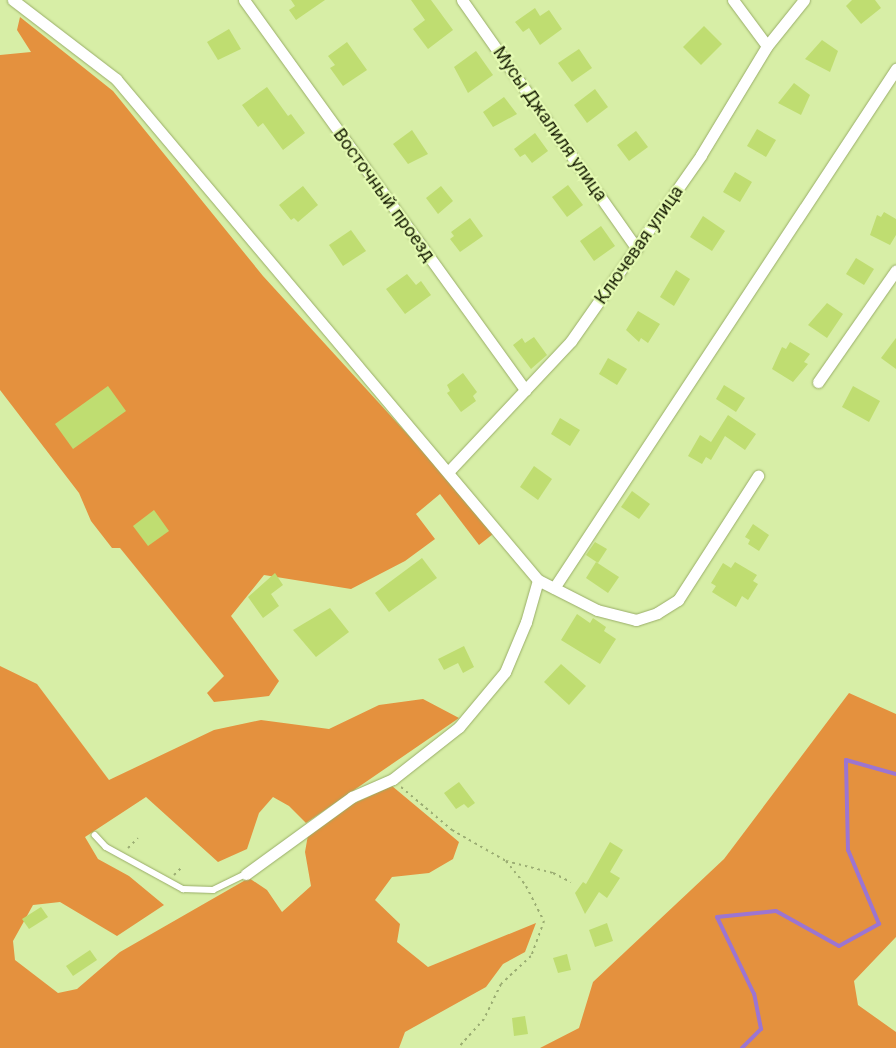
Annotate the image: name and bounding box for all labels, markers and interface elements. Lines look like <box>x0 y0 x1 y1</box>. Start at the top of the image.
street label: Мусы Джалиля улица <box>488 42 612 206</box>
street label: Восточный проезд <box>329 124 439 266</box>
street label: Ключевая улица <box>590 182 688 308</box>

